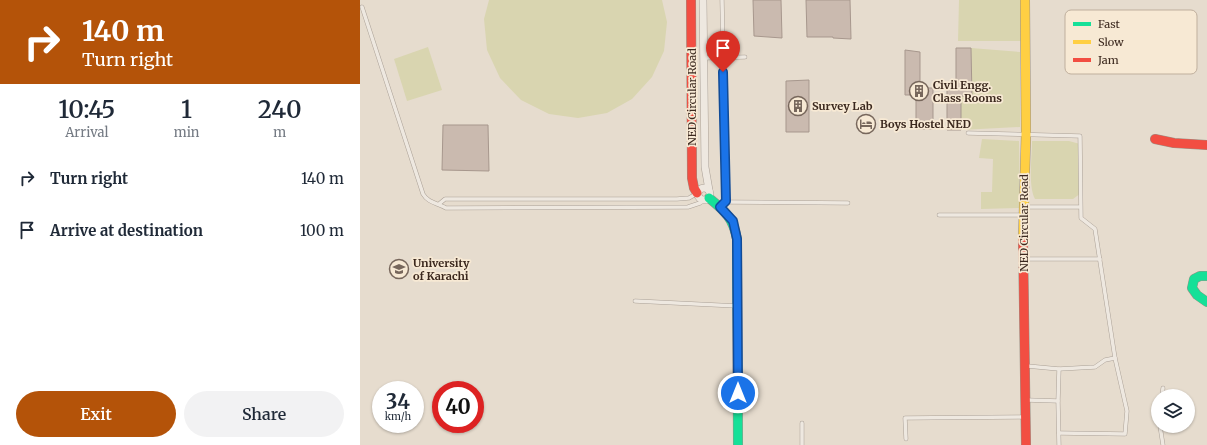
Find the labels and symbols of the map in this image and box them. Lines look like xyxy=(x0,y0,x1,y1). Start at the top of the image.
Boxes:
legend xyxy=(1065,10,1197,74)
text: Fast xyxy=(1098,17,1121,31)
pin xyxy=(706,31,740,72)
text: Slow xyxy=(1098,35,1124,49)
street label: NED Circular Road xyxy=(685,48,699,146)
text: Jam xyxy=(1097,53,1119,67)
place label: Civil Engg. Class Rooms xyxy=(933,78,1002,105)
building icon: Civil Engg. Class Rooms xyxy=(908,80,930,102)
building icon: Survey Lab xyxy=(787,95,809,117)
place label: Survey Lab xyxy=(812,99,873,113)
hotel icon: Boys Hostel NED xyxy=(855,113,877,135)
place label: Boys Hostel NED xyxy=(880,117,971,131)
street label: NED Circular Road xyxy=(1017,174,1031,272)
place label: University of Karachi xyxy=(413,256,470,283)
school or university icon: University of Karachi xyxy=(388,258,410,280)
position arrow xyxy=(717,372,759,414)
speed limit sign: 40 xyxy=(432,381,484,433)

